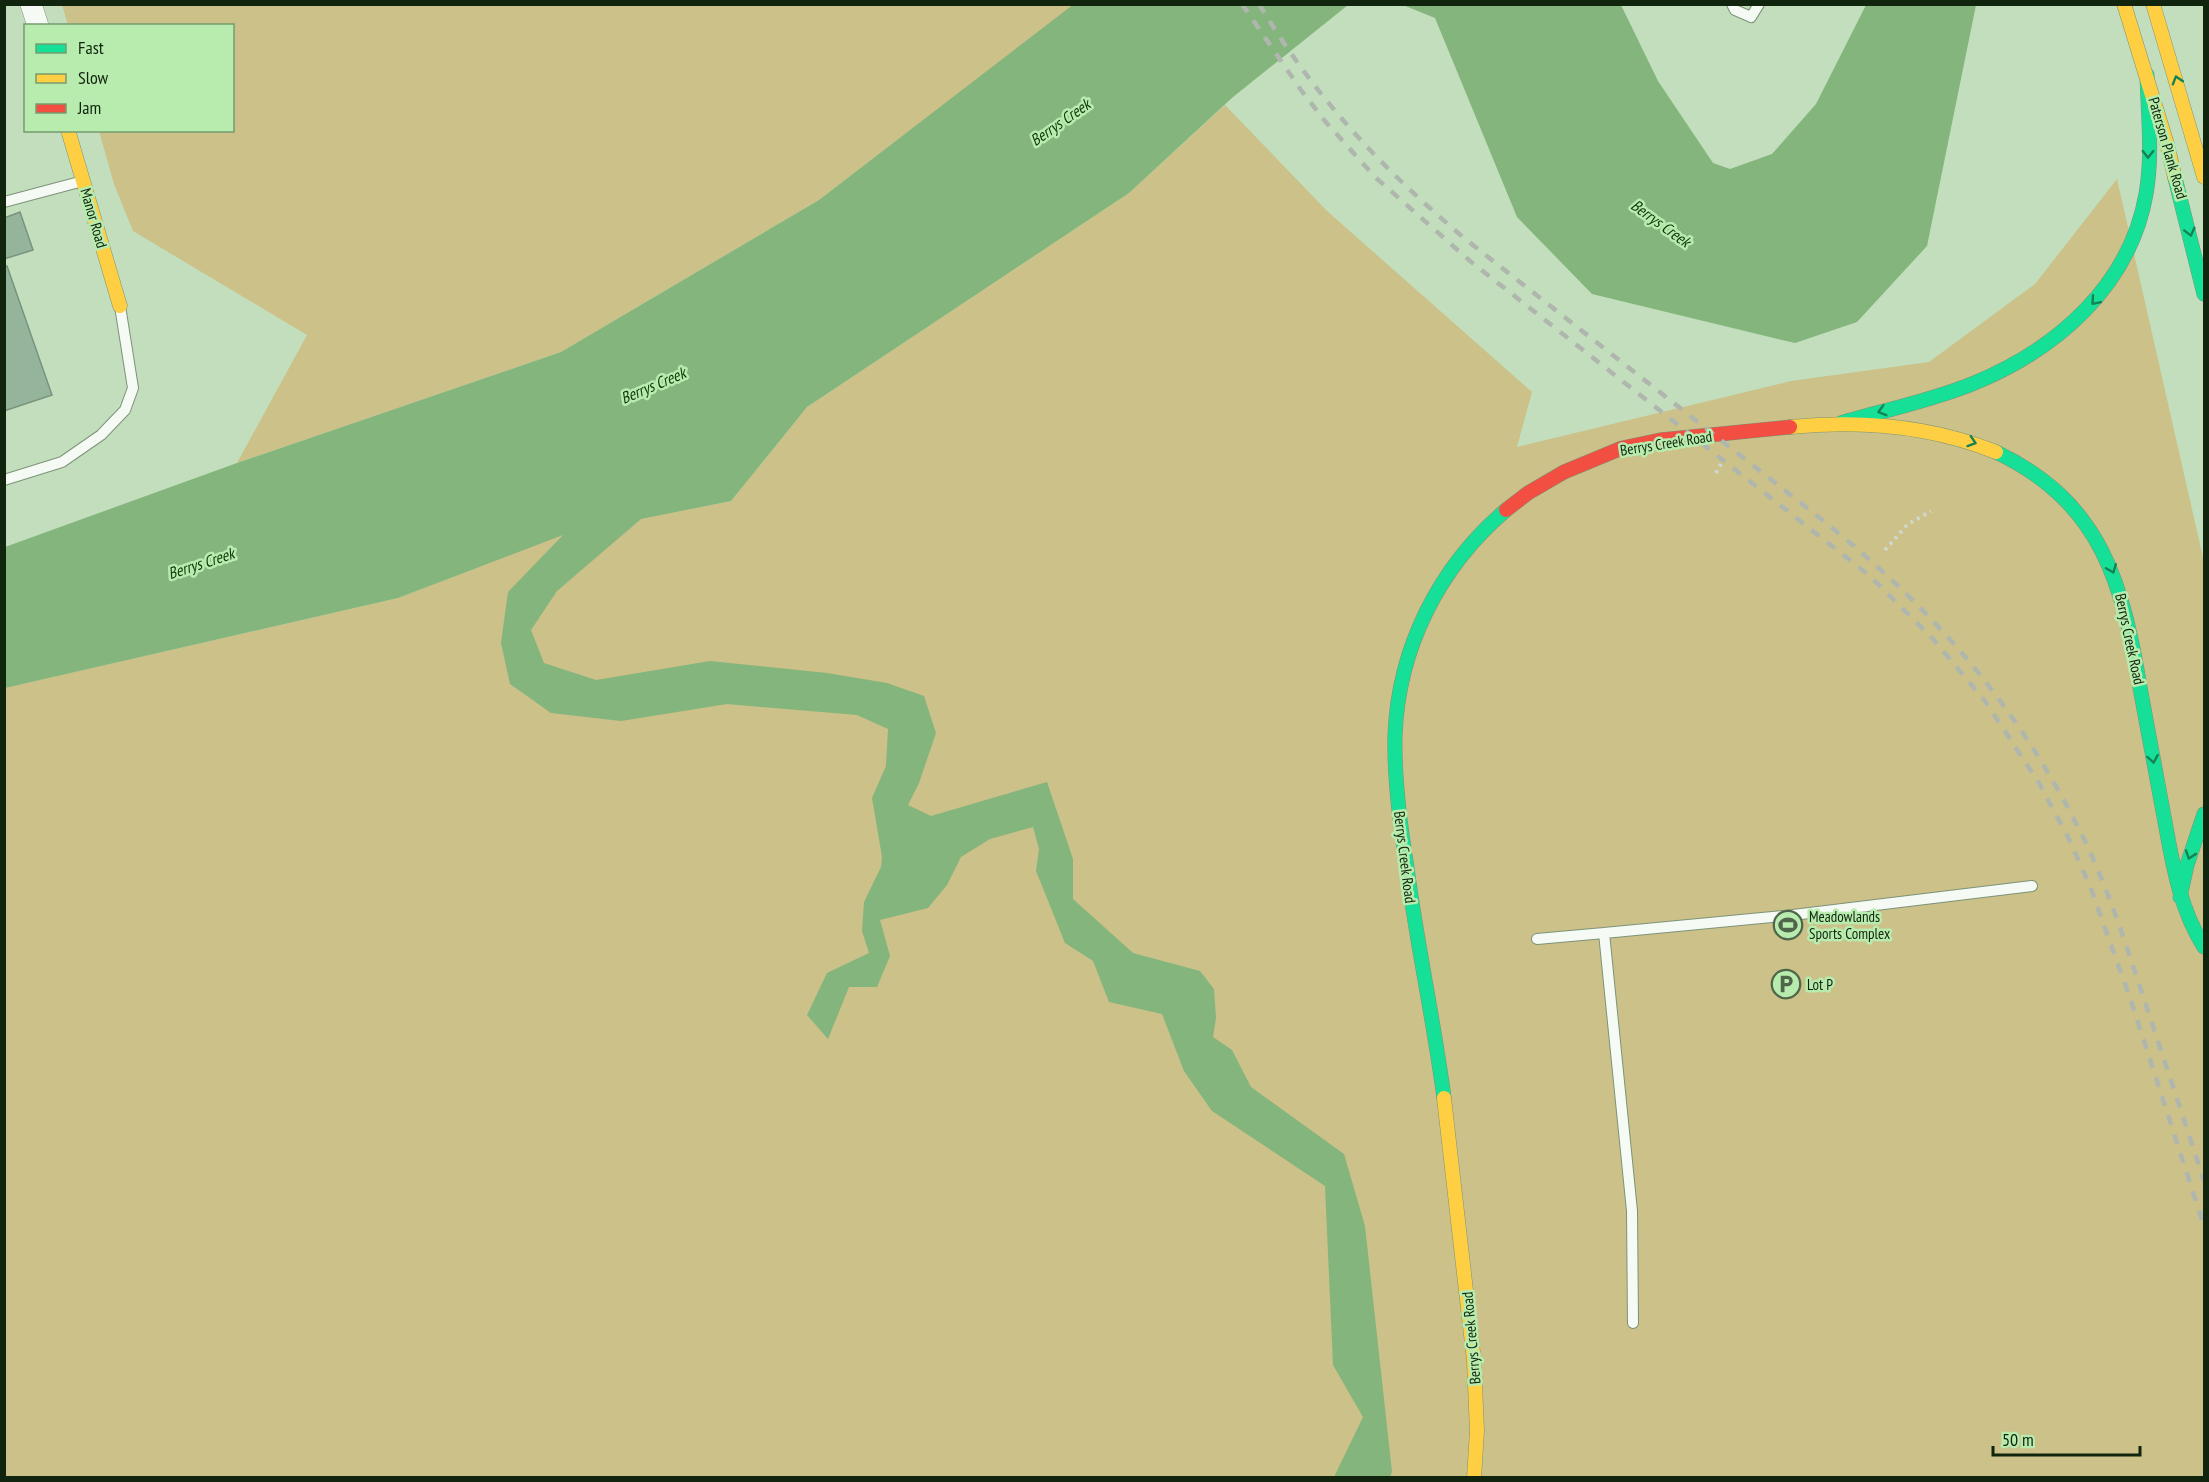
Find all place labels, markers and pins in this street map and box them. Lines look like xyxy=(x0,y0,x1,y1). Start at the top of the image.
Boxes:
place label: Meadowlands Sports Complex xyxy=(1809,907,1890,943)
sports icon: Meadowlands Sports Complex xyxy=(1772,909,1804,941)
parking icon: Lot P xyxy=(1770,968,1802,1000)
place label: Lot P xyxy=(1807,975,1833,994)

